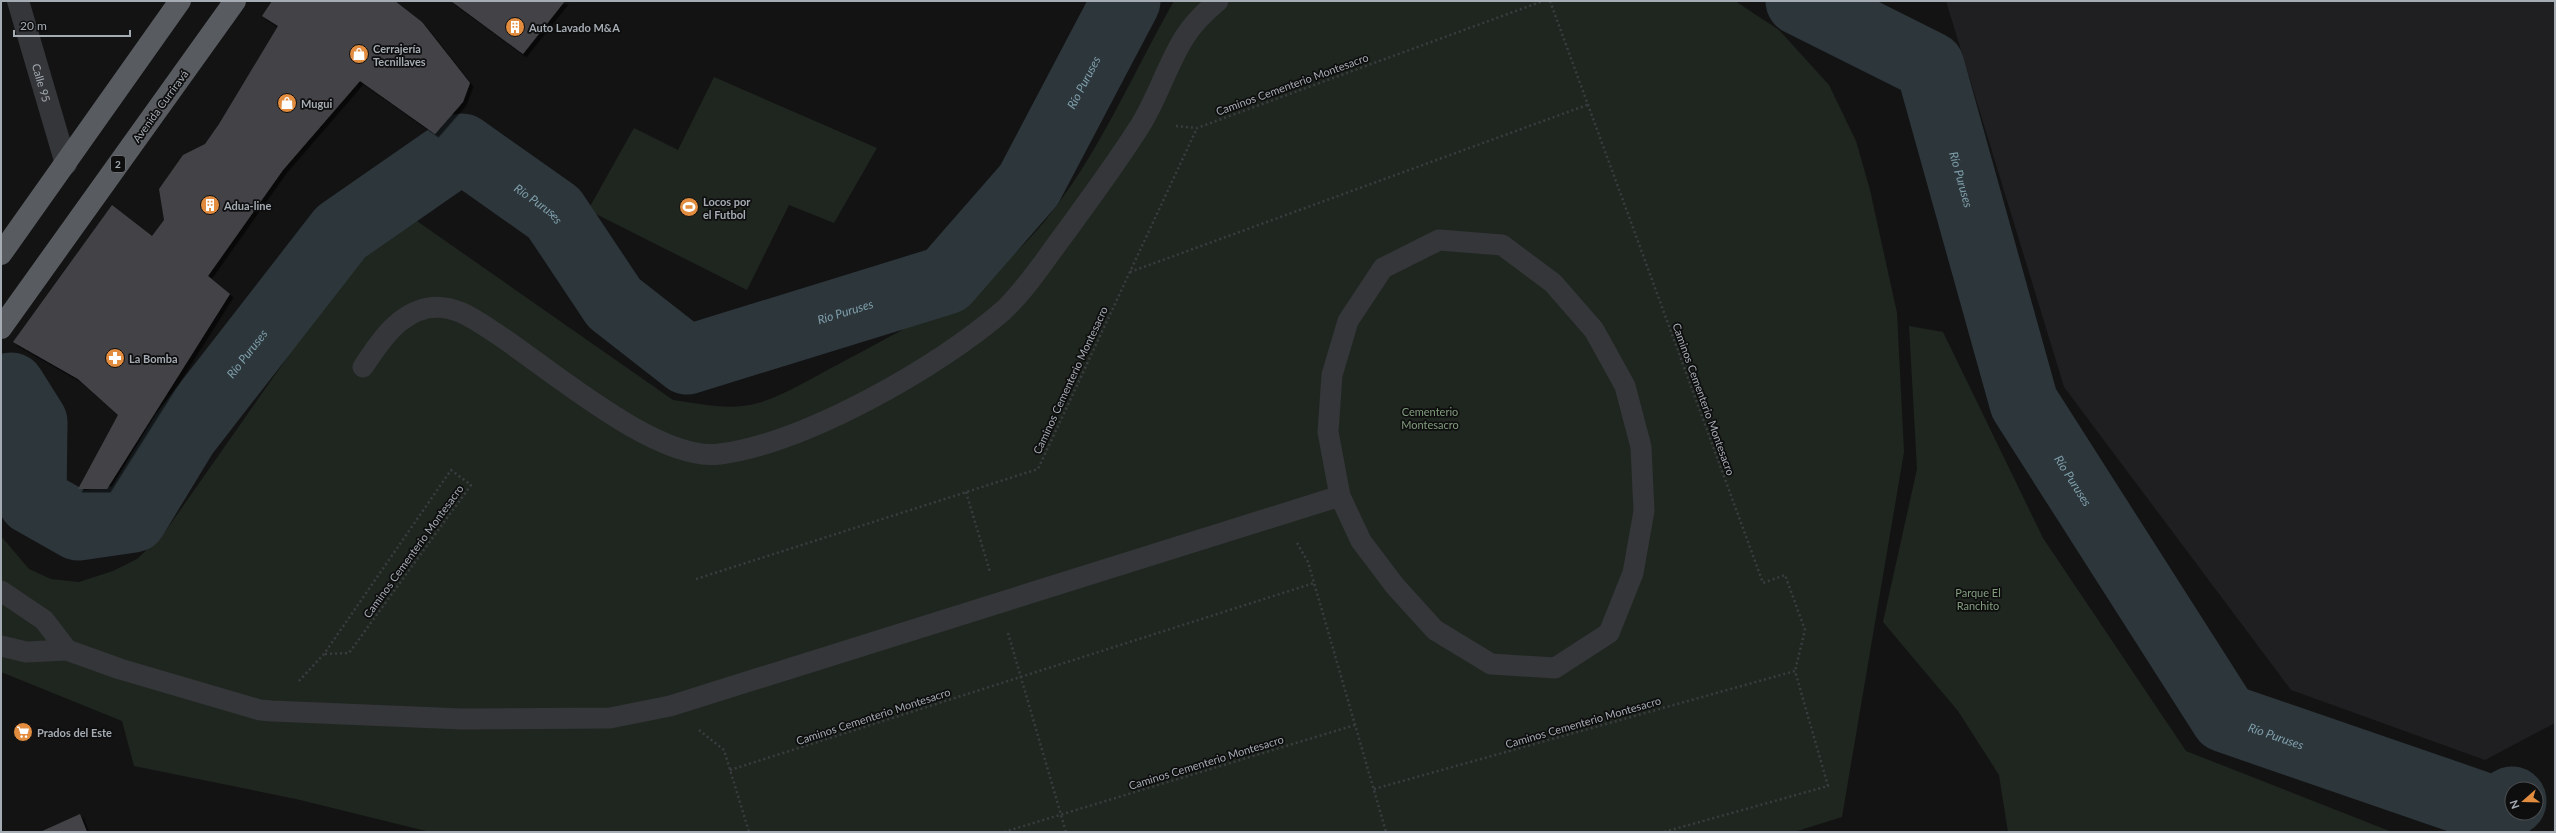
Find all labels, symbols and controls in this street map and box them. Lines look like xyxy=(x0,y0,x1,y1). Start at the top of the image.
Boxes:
scale bar xyxy=(14,12,130,38)
building icon: Auto Lavado M&A xyxy=(504,16,526,38)
text: 20 m xyxy=(20,18,47,33)
place label: Auto Lavado M&A xyxy=(528,21,620,34)
place label: Cerrajería Tecnillaves xyxy=(373,42,426,68)
shop icon: Cerrajería Tecnillaves xyxy=(348,43,370,65)
street label: Caminos Cementerio Montesacro xyxy=(1214,50,1370,118)
water label: Río Puruses xyxy=(1063,53,1103,111)
street label: Calle 95 xyxy=(30,62,54,103)
street label: Avenida Curriravá xyxy=(129,67,191,145)
shop icon: Mugui xyxy=(276,92,298,114)
place label: Mugui xyxy=(301,97,333,110)
water label: Río Puruses xyxy=(1947,150,1977,209)
road number: 2 xyxy=(111,156,125,172)
water label: Río Puruses xyxy=(512,180,566,226)
building icon: Adua-line xyxy=(199,194,221,216)
place label: Locos por el Futbol xyxy=(703,195,751,221)
sports icon: Locos por el Futbol xyxy=(678,196,700,218)
place label: Adua-line xyxy=(223,199,271,212)
water label: Río Puruses xyxy=(815,295,875,327)
street label: Caminos Cementerio Montesacro xyxy=(1030,304,1110,456)
street label: Caminos Cementerio Montesacro xyxy=(1670,321,1738,477)
water label: Río Puruses xyxy=(223,326,270,381)
pharmacy icon: La Bomba xyxy=(104,347,126,369)
place label: La Bomba xyxy=(129,352,178,365)
park label: Cementerio Montesacro xyxy=(1401,405,1459,431)
water label: Río Puruses xyxy=(2052,452,2095,509)
street label: Caminos Cementerio Montesacro xyxy=(360,482,466,620)
park label: Parque El Ranchito xyxy=(1955,586,2001,612)
street label: Caminos Cementerio Montesacro xyxy=(794,685,952,747)
street label: Caminos Cementerio Montesacro xyxy=(1504,694,1662,750)
water label: Río Puruses xyxy=(2246,719,2306,752)
supermarket icon: Prados del Este xyxy=(12,721,34,743)
place label: Prados del Este xyxy=(37,726,112,739)
street label: Caminos Cementerio Montesacro xyxy=(1127,732,1285,792)
north arrow xyxy=(2504,781,2544,821)
text: N xyxy=(2507,798,2522,811)

